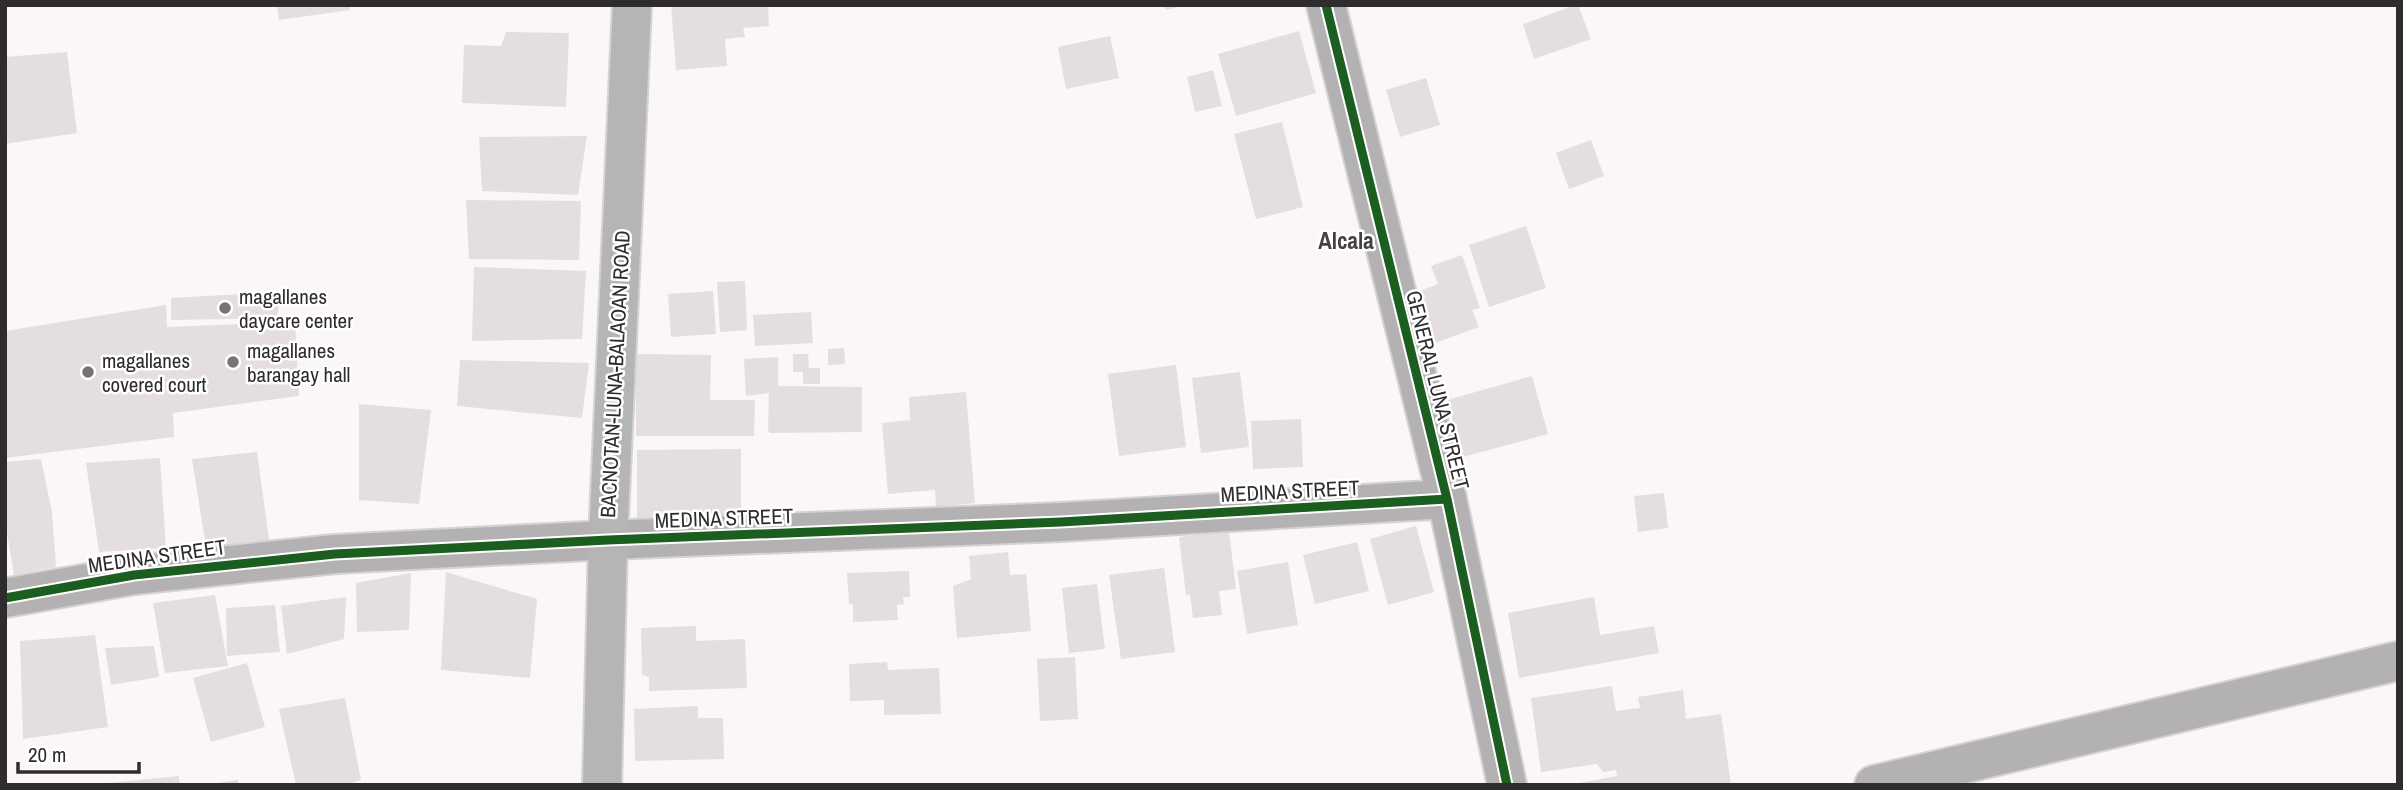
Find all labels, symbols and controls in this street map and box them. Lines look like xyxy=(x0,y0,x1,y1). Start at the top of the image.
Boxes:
district label: Alcala xyxy=(1318,225,1374,256)
street label: BACNOTAN-LUNA-BALAOAN ROAD xyxy=(593,230,637,518)
place label: magallanes daycare center xyxy=(239,282,353,335)
street label: GENERAL LUNA STREET xyxy=(1399,287,1477,493)
marker: magallanes daycare center xyxy=(217,300,233,316)
place label: magallanes barangay hall xyxy=(247,336,350,389)
place label: magallanes covered court xyxy=(102,346,207,399)
marker: magallanes barangay hall xyxy=(225,354,241,370)
marker: magallanes covered court xyxy=(80,364,96,380)
street label: MEDINA STREET xyxy=(1220,473,1361,509)
street label: MEDINA STREET xyxy=(654,501,794,535)
street label: MEDINA STREET xyxy=(86,532,228,580)
scale bar xyxy=(18,730,138,774)
text: 20 m xyxy=(28,740,66,769)

